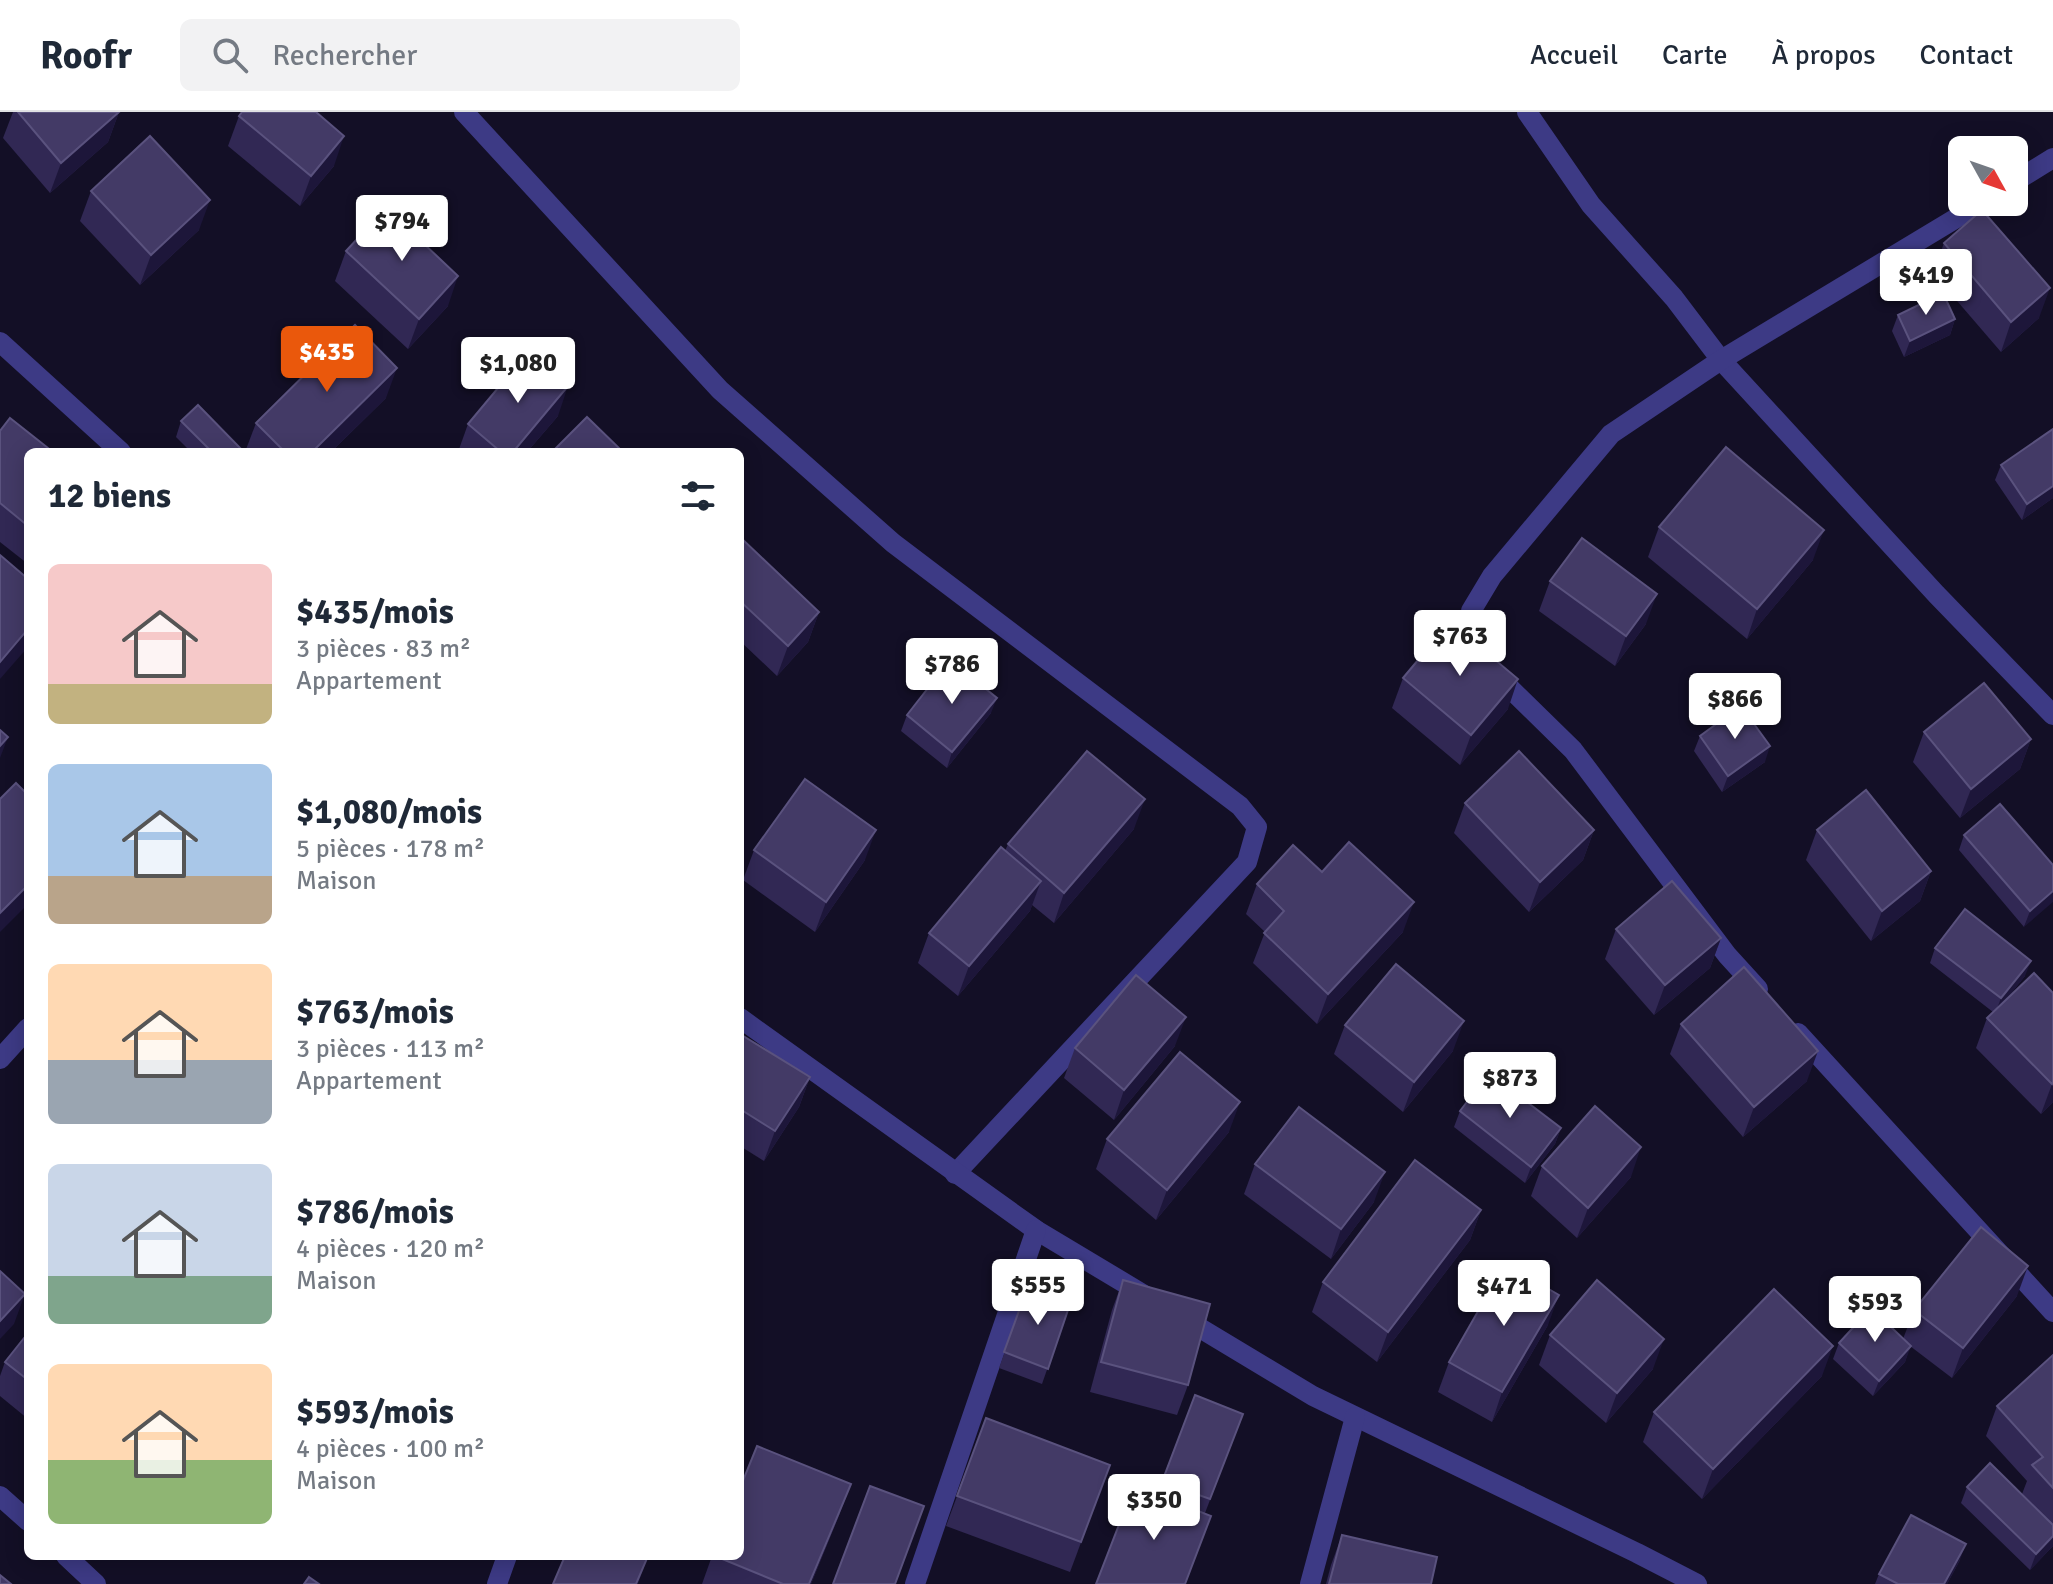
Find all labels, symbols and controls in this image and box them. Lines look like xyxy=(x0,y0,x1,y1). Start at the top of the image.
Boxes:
search box xyxy=(180,19,740,91)
text: Roofr xyxy=(40,32,132,79)
icon: search xyxy=(208,33,252,77)
text: Rechercher xyxy=(272,37,417,74)
text: Accueil xyxy=(1530,38,1618,72)
text: Carte xyxy=(1662,38,1727,72)
text: À propos xyxy=(1771,38,1876,72)
text: Contact xyxy=(1920,38,2013,72)
north arrow xyxy=(1948,136,2028,216)
map controls xyxy=(1948,136,2028,216)
pin: $794 xyxy=(355,195,449,263)
text: $794 xyxy=(374,205,430,237)
pin: $419 xyxy=(1879,249,1973,317)
text: $419 xyxy=(1898,259,1954,291)
pin: $435 xyxy=(280,326,374,394)
text: $435 xyxy=(299,336,355,368)
pin: $1,080 xyxy=(453,337,583,405)
text: $1,080 xyxy=(479,347,557,379)
icon: filters xyxy=(676,474,720,518)
text: 12 biens xyxy=(48,475,171,517)
text: $435/mois xyxy=(296,591,454,633)
icon: home xyxy=(112,596,208,692)
pin: $763 xyxy=(1413,610,1507,678)
text: $763 xyxy=(1432,620,1488,652)
text: 3 pièces · 83 m² xyxy=(296,633,471,665)
pin: $786 xyxy=(905,638,999,706)
text: $786 xyxy=(924,648,980,680)
text: Appartement xyxy=(296,665,442,697)
pin: $866 xyxy=(1688,673,1782,741)
text: $866 xyxy=(1707,683,1763,715)
text: $1,080/mois xyxy=(296,791,482,833)
icon: home xyxy=(112,796,208,892)
text: 5 pièces · 178 m² xyxy=(296,833,485,865)
text: Maison xyxy=(296,865,376,897)
text: $763/mois xyxy=(296,991,454,1033)
icon: home xyxy=(112,996,208,1092)
text: 3 pièces · 113 m² xyxy=(296,1033,485,1065)
pin: $873 xyxy=(1463,1052,1557,1120)
text: $873 xyxy=(1482,1062,1538,1094)
text: Appartement xyxy=(296,1065,442,1097)
text: $786/mois xyxy=(296,1191,454,1233)
icon: home xyxy=(112,1196,208,1292)
text: 4 pièces · 120 m² xyxy=(296,1233,485,1265)
pin: $555 xyxy=(991,1259,1085,1327)
pin: $471 xyxy=(1457,1260,1551,1328)
text: Maison xyxy=(296,1265,376,1297)
text: $555 xyxy=(1010,1269,1066,1301)
text: $471 xyxy=(1476,1270,1532,1302)
pin: $593 xyxy=(1828,1276,1922,1344)
text: $593 xyxy=(1847,1286,1903,1318)
text: $593/mois xyxy=(296,1391,454,1433)
icon: home xyxy=(112,1396,208,1492)
text: 4 pièces · 100 m² xyxy=(296,1433,485,1465)
text: Maison xyxy=(296,1465,376,1497)
pin: $350 xyxy=(1107,1474,1201,1542)
text: $350 xyxy=(1126,1484,1182,1516)

